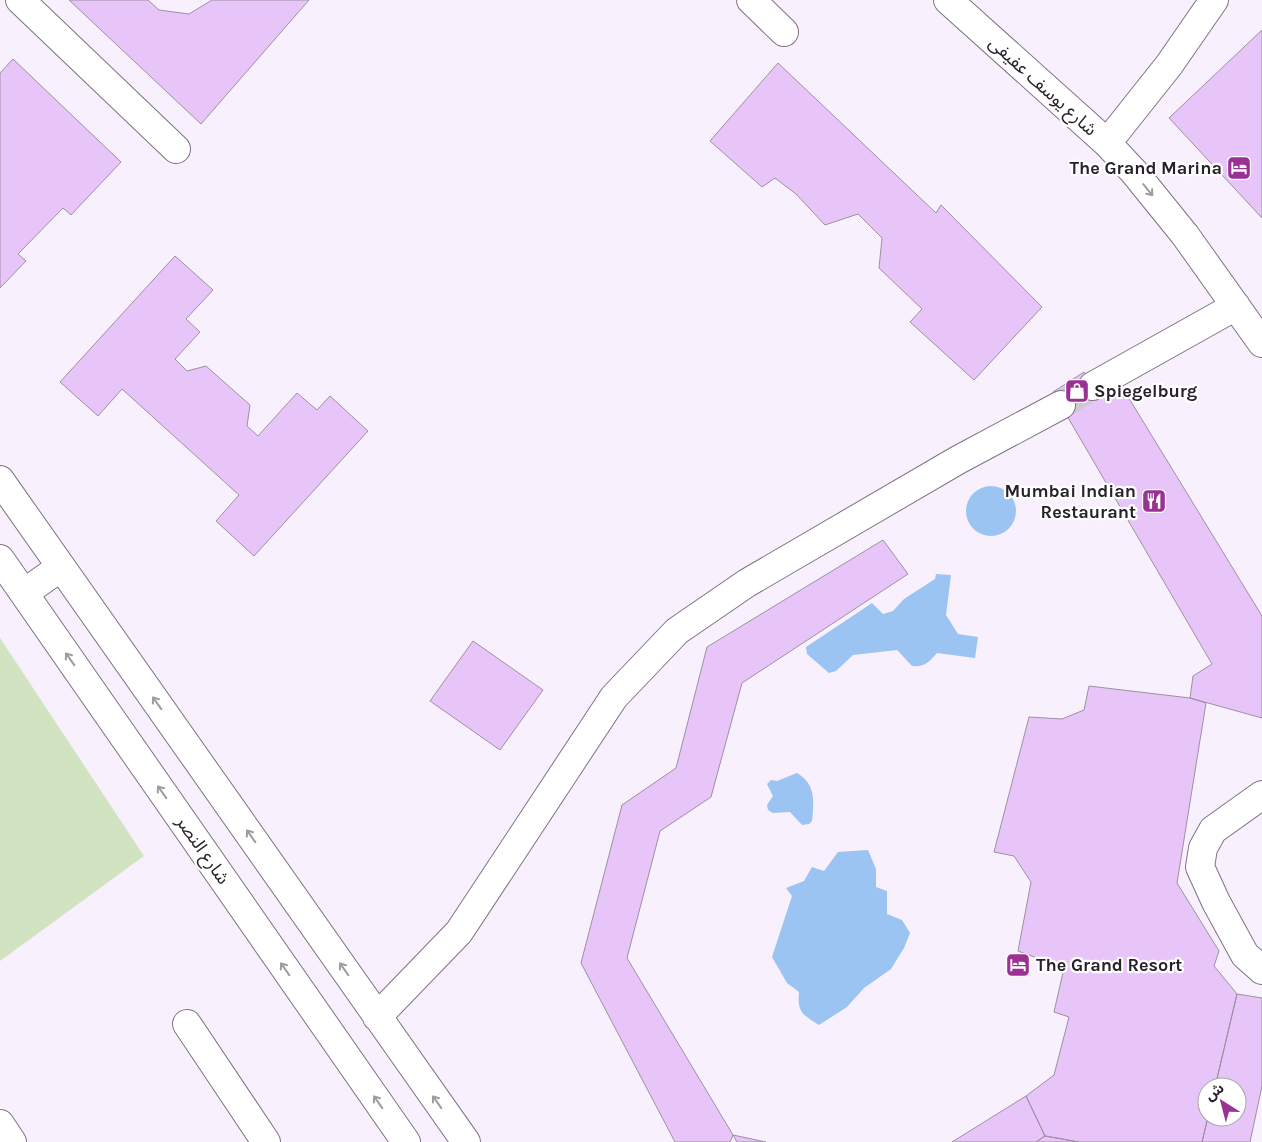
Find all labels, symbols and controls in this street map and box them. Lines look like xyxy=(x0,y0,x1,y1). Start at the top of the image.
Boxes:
street label: شارع يوسف عفيفى xyxy=(982,32,1102,143)
hotel icon: The Grand Marina xyxy=(1226,155,1252,181)
place label: The Grand Marina xyxy=(1070,157,1222,179)
one-way arrow xyxy=(1143,183,1154,196)
shop icon: Spiegelburg xyxy=(1064,378,1090,404)
place label: Spiegelburg xyxy=(1094,380,1198,402)
place label: Mumbai Indian Restaurant xyxy=(1004,480,1136,523)
restaurant icon: Mumbai Indian Restaurant xyxy=(1141,488,1167,514)
one-way arrow xyxy=(65,652,75,666)
one-way arrow xyxy=(152,697,162,711)
one-way arrow xyxy=(157,785,167,799)
street label: شارع النصر xyxy=(168,811,235,890)
one-way arrow xyxy=(245,830,256,843)
hotel icon: The Grand Resort xyxy=(1005,952,1031,978)
place label: The Grand Resort xyxy=(1036,954,1182,976)
one-way arrow xyxy=(280,962,290,976)
one-way arrow xyxy=(339,962,349,976)
north arrow xyxy=(1197,1077,1247,1127)
text: ش xyxy=(1202,1079,1227,1104)
one-way arrow xyxy=(373,1095,383,1109)
one-way arrow xyxy=(432,1096,443,1109)

